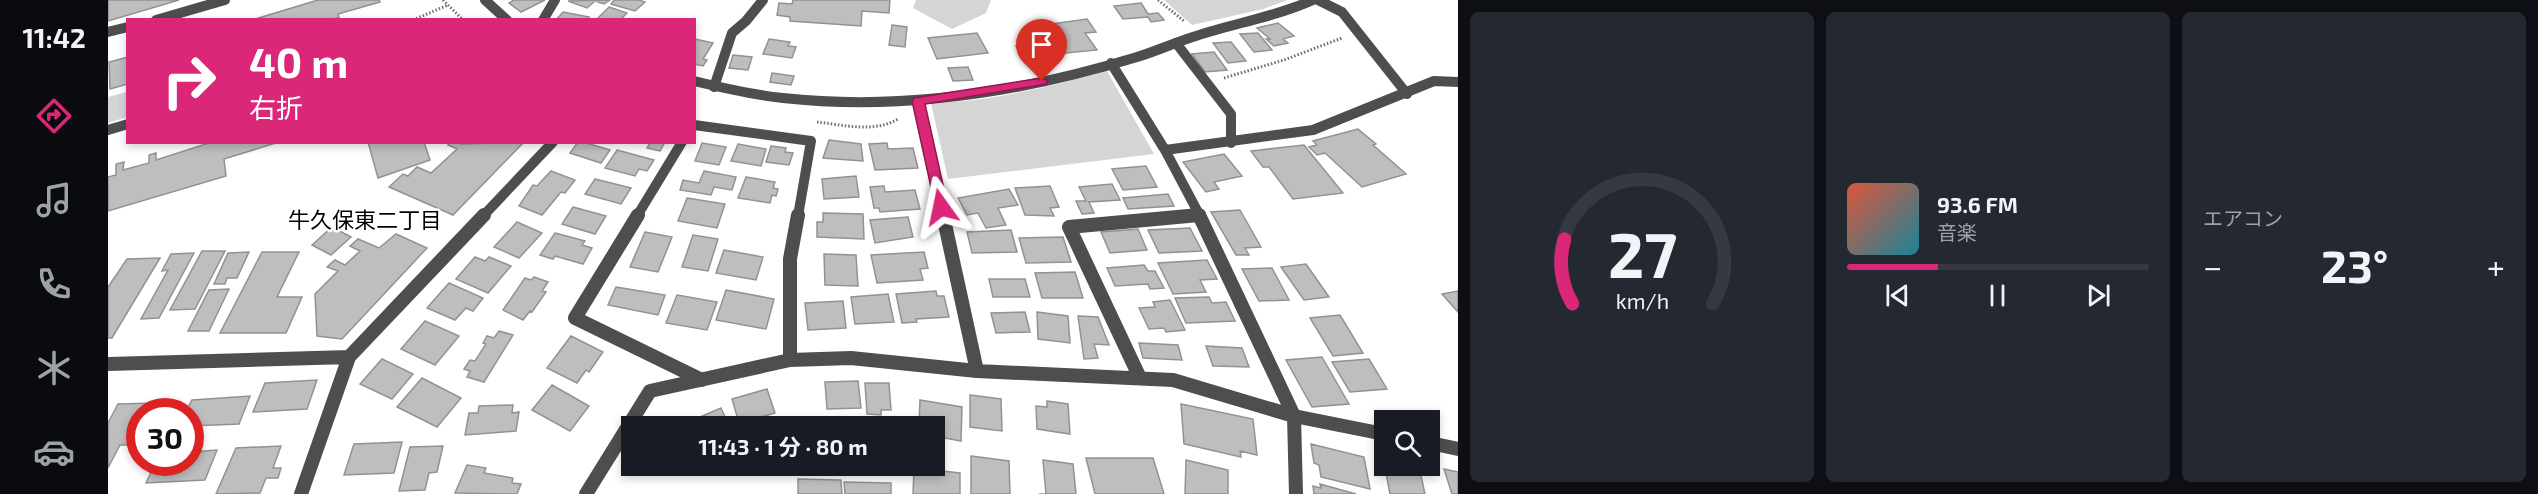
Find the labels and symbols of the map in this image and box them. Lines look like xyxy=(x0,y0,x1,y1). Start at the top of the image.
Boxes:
pin xyxy=(1016,19,1067,81)
position arrow xyxy=(909,175,973,239)
district label: 牛久保東二丁目 xyxy=(288,206,442,232)
speed limit sign: 30 xyxy=(126,398,204,476)

